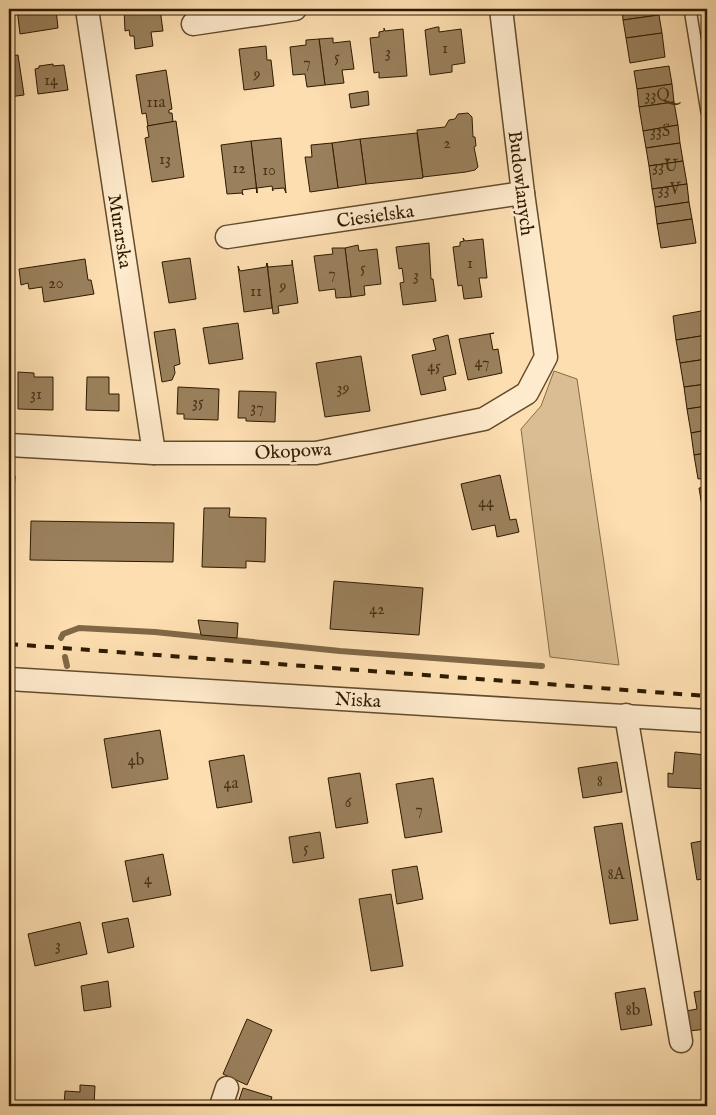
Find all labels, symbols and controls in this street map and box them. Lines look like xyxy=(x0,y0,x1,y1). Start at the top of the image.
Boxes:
house number: 1 xyxy=(442,39,448,59)
house number: 3 xyxy=(385,43,391,63)
house number: 5 xyxy=(334,48,340,68)
house number: 7 xyxy=(303,53,311,73)
house number: 9 xyxy=(253,65,261,85)
house number: 14 xyxy=(44,71,58,91)
house number: 33Q xyxy=(644,86,681,106)
house number: 11a xyxy=(147,93,166,113)
house number: 33S xyxy=(650,122,670,142)
street label: Budowlanych xyxy=(502,129,538,237)
house number: 2 xyxy=(443,134,451,154)
house number: 13 xyxy=(159,150,171,170)
house number: 33U xyxy=(652,157,678,177)
house number: 12 xyxy=(232,159,246,179)
house number: 10 xyxy=(262,161,276,181)
house number: 33V xyxy=(658,180,681,200)
street label: Murarska xyxy=(101,193,137,271)
street label: Ciesielska xyxy=(335,200,416,234)
house number: 1 xyxy=(467,254,473,274)
house number: 5 xyxy=(360,259,366,279)
house number: 7 xyxy=(328,264,336,284)
house number: 3 xyxy=(413,266,419,286)
house number: 20 xyxy=(48,274,64,294)
house number: 9 xyxy=(279,277,287,297)
house number: 11 xyxy=(250,282,262,302)
house number: 47 xyxy=(475,353,489,373)
house number: 45 xyxy=(427,357,441,377)
house number: 39 xyxy=(337,379,349,399)
house number: 31 xyxy=(30,385,42,405)
house number: 35 xyxy=(192,393,204,413)
house number: 37 xyxy=(250,398,264,418)
street label: Okopowa xyxy=(254,438,333,466)
house number: 44 xyxy=(478,493,494,513)
house number: 42 xyxy=(369,600,385,620)
street label: Niska xyxy=(334,688,382,714)
house number: 4b xyxy=(128,751,145,771)
house number: 8 xyxy=(597,772,603,792)
house number: 4a xyxy=(224,774,238,794)
house number: 6 xyxy=(345,793,352,813)
house number: 7 xyxy=(415,800,423,820)
house number: 5 xyxy=(303,839,309,859)
house number: 8A xyxy=(607,865,626,885)
house number: 4 xyxy=(144,870,152,890)
house number: 3 xyxy=(55,936,61,956)
house number: 8b xyxy=(626,1001,641,1021)

